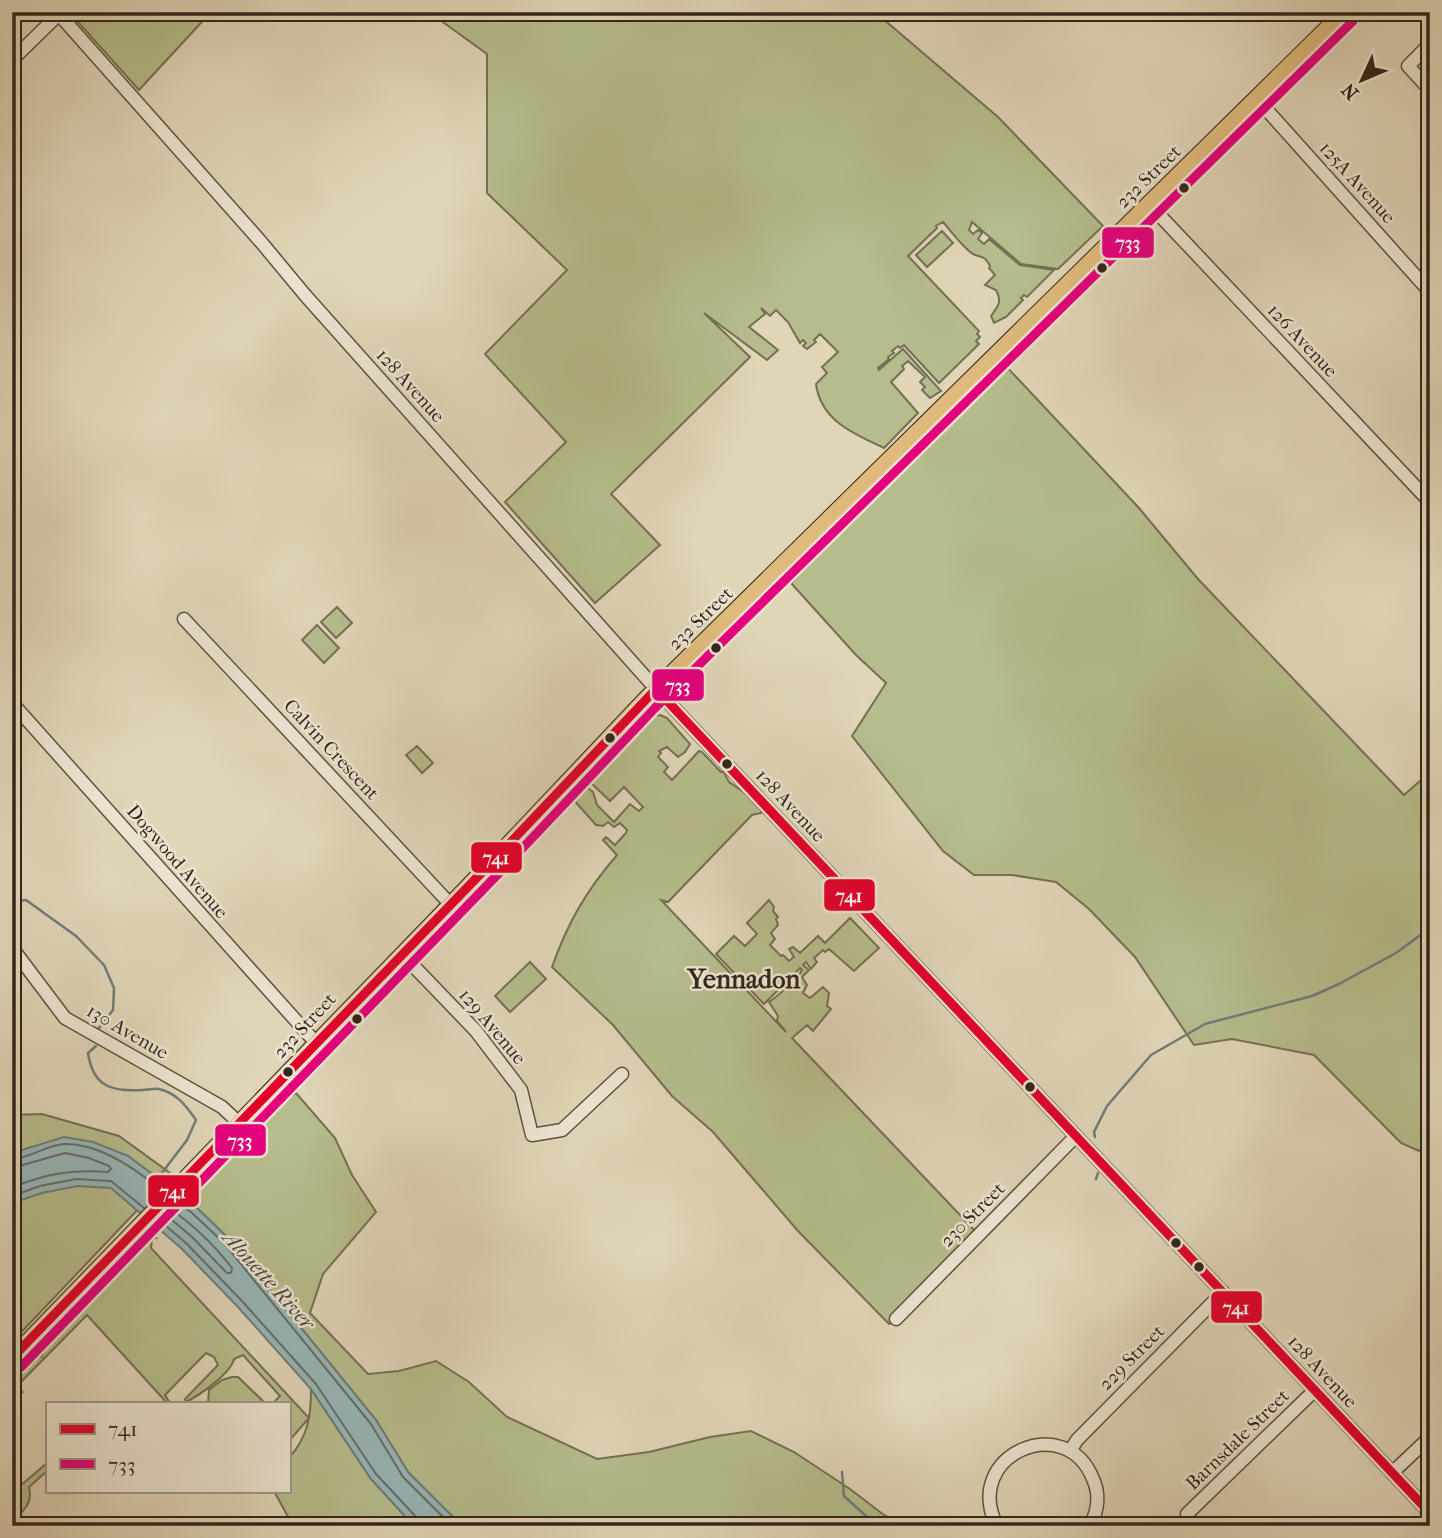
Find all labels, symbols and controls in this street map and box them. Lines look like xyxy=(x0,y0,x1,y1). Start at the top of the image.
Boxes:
north arrow xyxy=(1326,46,1396,116)
text: N xyxy=(1337,78,1363,104)
street label: 125A Avenue xyxy=(1315,137,1400,228)
street label: 232 Street xyxy=(1112,140,1186,213)
unlabelled marker xyxy=(1177,181,1191,195)
line badge: 733 xyxy=(1101,226,1155,259)
text: 733 xyxy=(1115,232,1140,254)
unlabelled marker xyxy=(1095,261,1109,275)
street label: 126 Avenue xyxy=(1263,299,1342,382)
street label: 128 Avenue xyxy=(371,344,449,427)
street label: 232 Street xyxy=(664,582,738,655)
unlabelled marker xyxy=(709,641,723,655)
line badge: 733 xyxy=(651,668,705,702)
text: 733 xyxy=(665,675,690,697)
street label: Calvin Crescent xyxy=(279,695,384,805)
unlabelled marker xyxy=(603,731,617,745)
unlabelled marker xyxy=(720,757,734,771)
street label: 128 Avenue xyxy=(751,765,830,847)
street label: Dogwood Avenue xyxy=(122,800,233,923)
line badge: 741 xyxy=(470,841,523,874)
text: 741 xyxy=(482,847,509,869)
line badge: 741 xyxy=(823,878,876,912)
text: 741 xyxy=(835,885,862,907)
district label: Yennadon xyxy=(686,964,801,995)
street label: 129 Avenue xyxy=(454,984,530,1069)
street label: 232 Street xyxy=(269,988,341,1063)
street label: 130 Avenue xyxy=(83,1000,172,1064)
unlabelled marker xyxy=(350,1012,364,1026)
unlabelled marker xyxy=(281,1065,295,1079)
unlabelled marker xyxy=(1023,1080,1037,1094)
line badge: 733 xyxy=(214,1123,267,1157)
text: 733 xyxy=(227,1130,252,1152)
line badge: 741 xyxy=(147,1174,200,1208)
street label: 230 Street xyxy=(936,1178,1010,1252)
text: 741 xyxy=(159,1181,186,1203)
water label: Alouette River xyxy=(216,1223,321,1336)
unlabelled marker xyxy=(1169,1236,1183,1250)
unlabelled marker xyxy=(1192,1260,1206,1274)
line badge: 741 xyxy=(1210,1290,1263,1324)
text: 741 xyxy=(1222,1297,1249,1319)
street label: 229 Street xyxy=(1094,1320,1169,1395)
street label: 128 Avenue xyxy=(1283,1331,1362,1413)
street label: Barnsdale Street xyxy=(1181,1385,1294,1495)
legend xyxy=(46,1402,290,1492)
text: 741 xyxy=(108,1417,137,1441)
text: 733 xyxy=(108,1453,135,1477)

